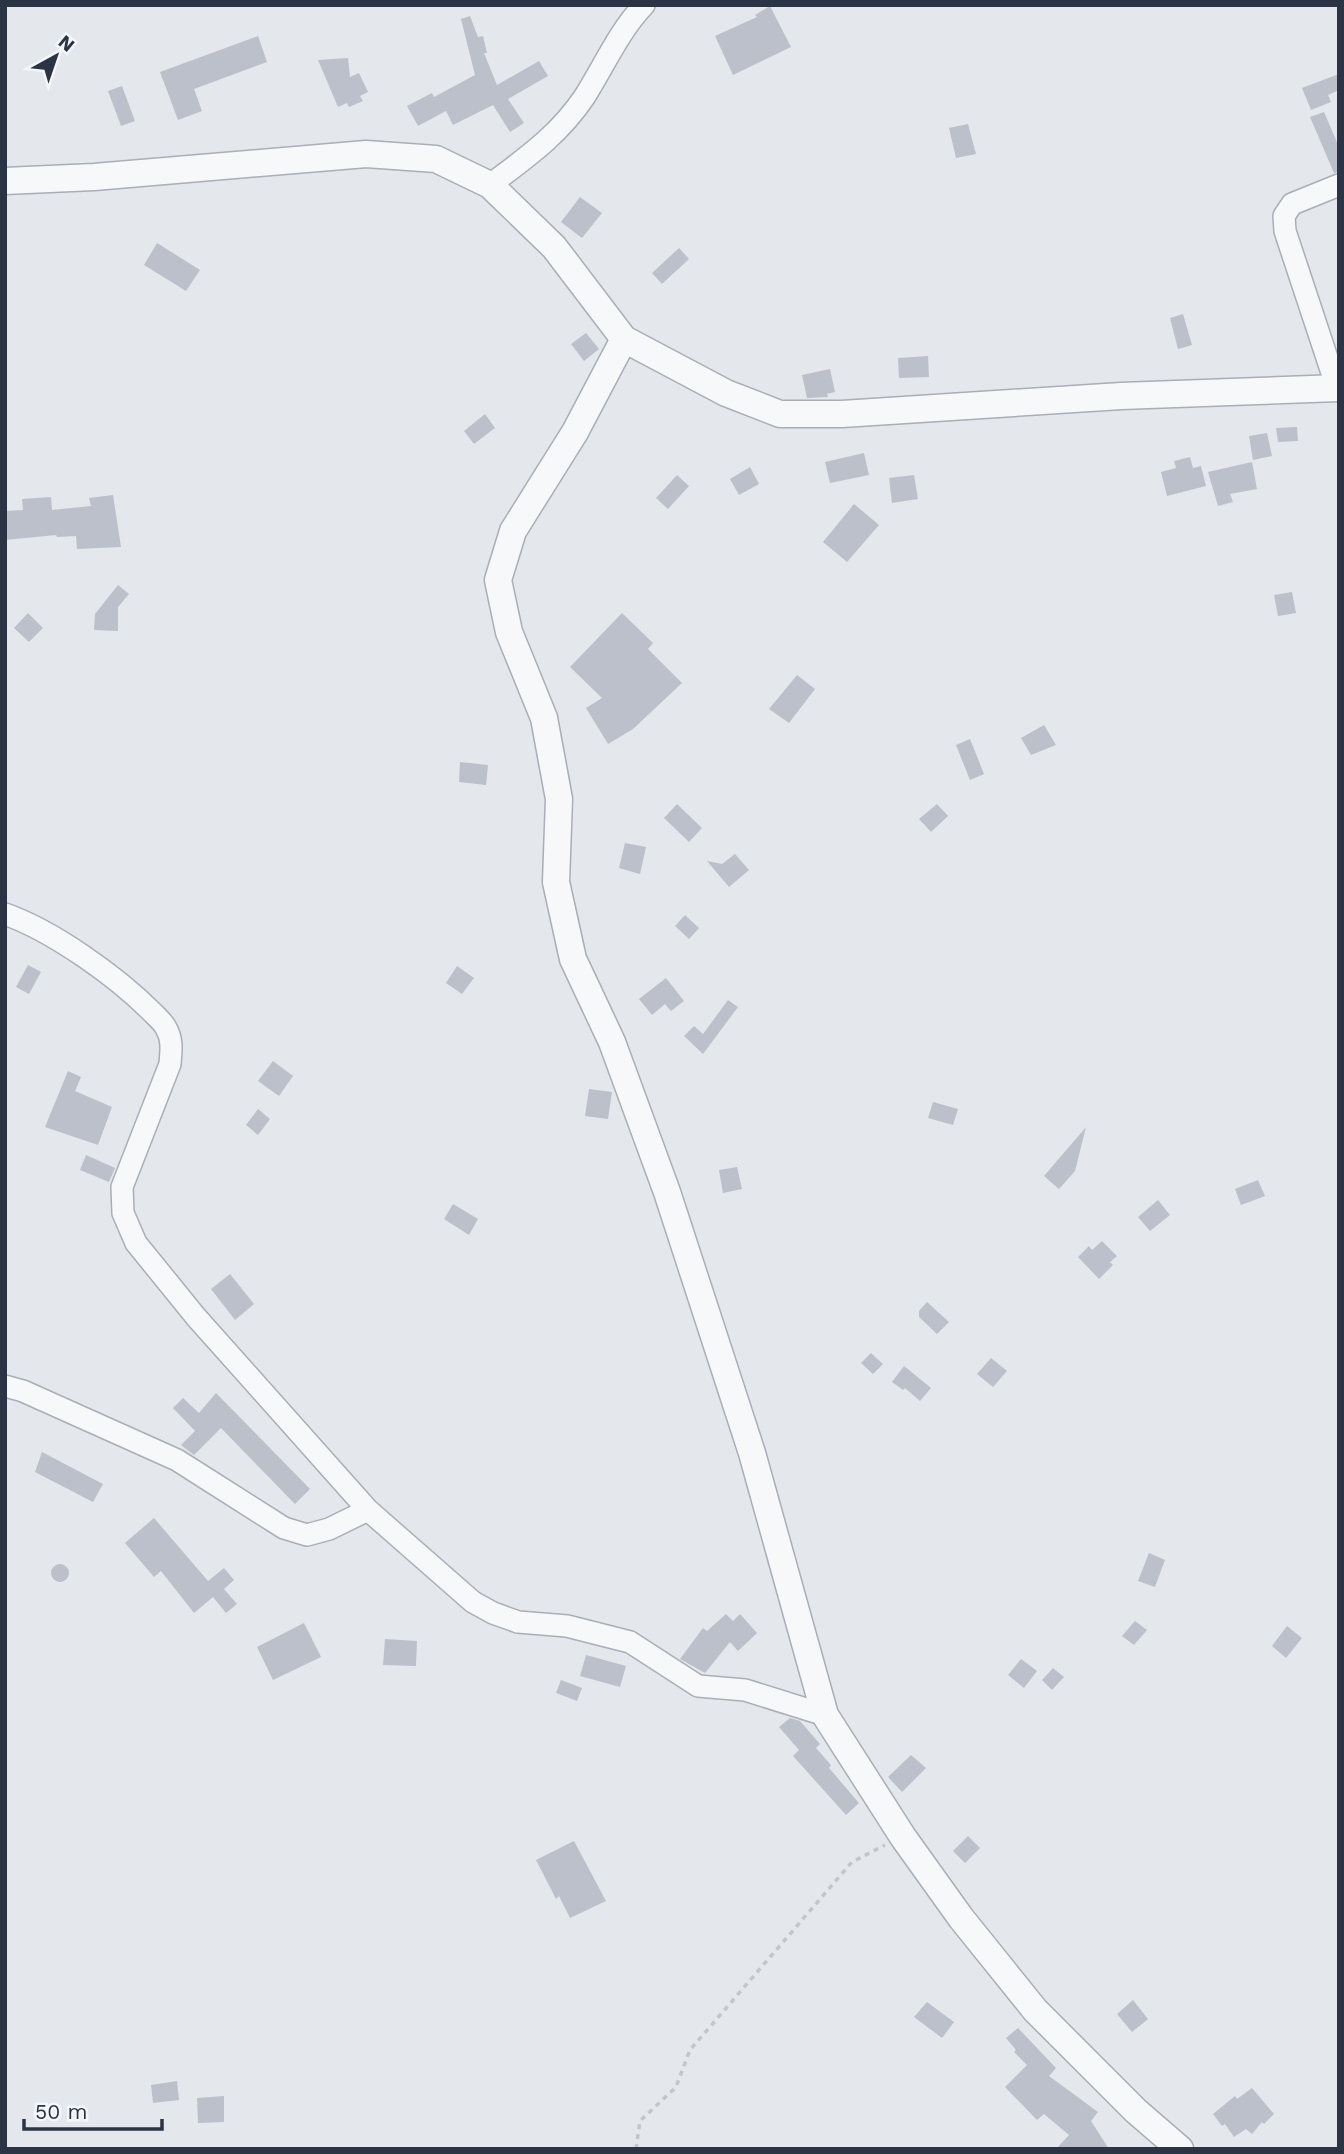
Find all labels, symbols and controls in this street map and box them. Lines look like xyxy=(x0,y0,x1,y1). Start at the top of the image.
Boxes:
north arrow xyxy=(21,21,91,91)
text: N xyxy=(54,30,79,57)
scale bar xyxy=(24,2088,163,2132)
text: 50 m xyxy=(35,2099,87,2124)

